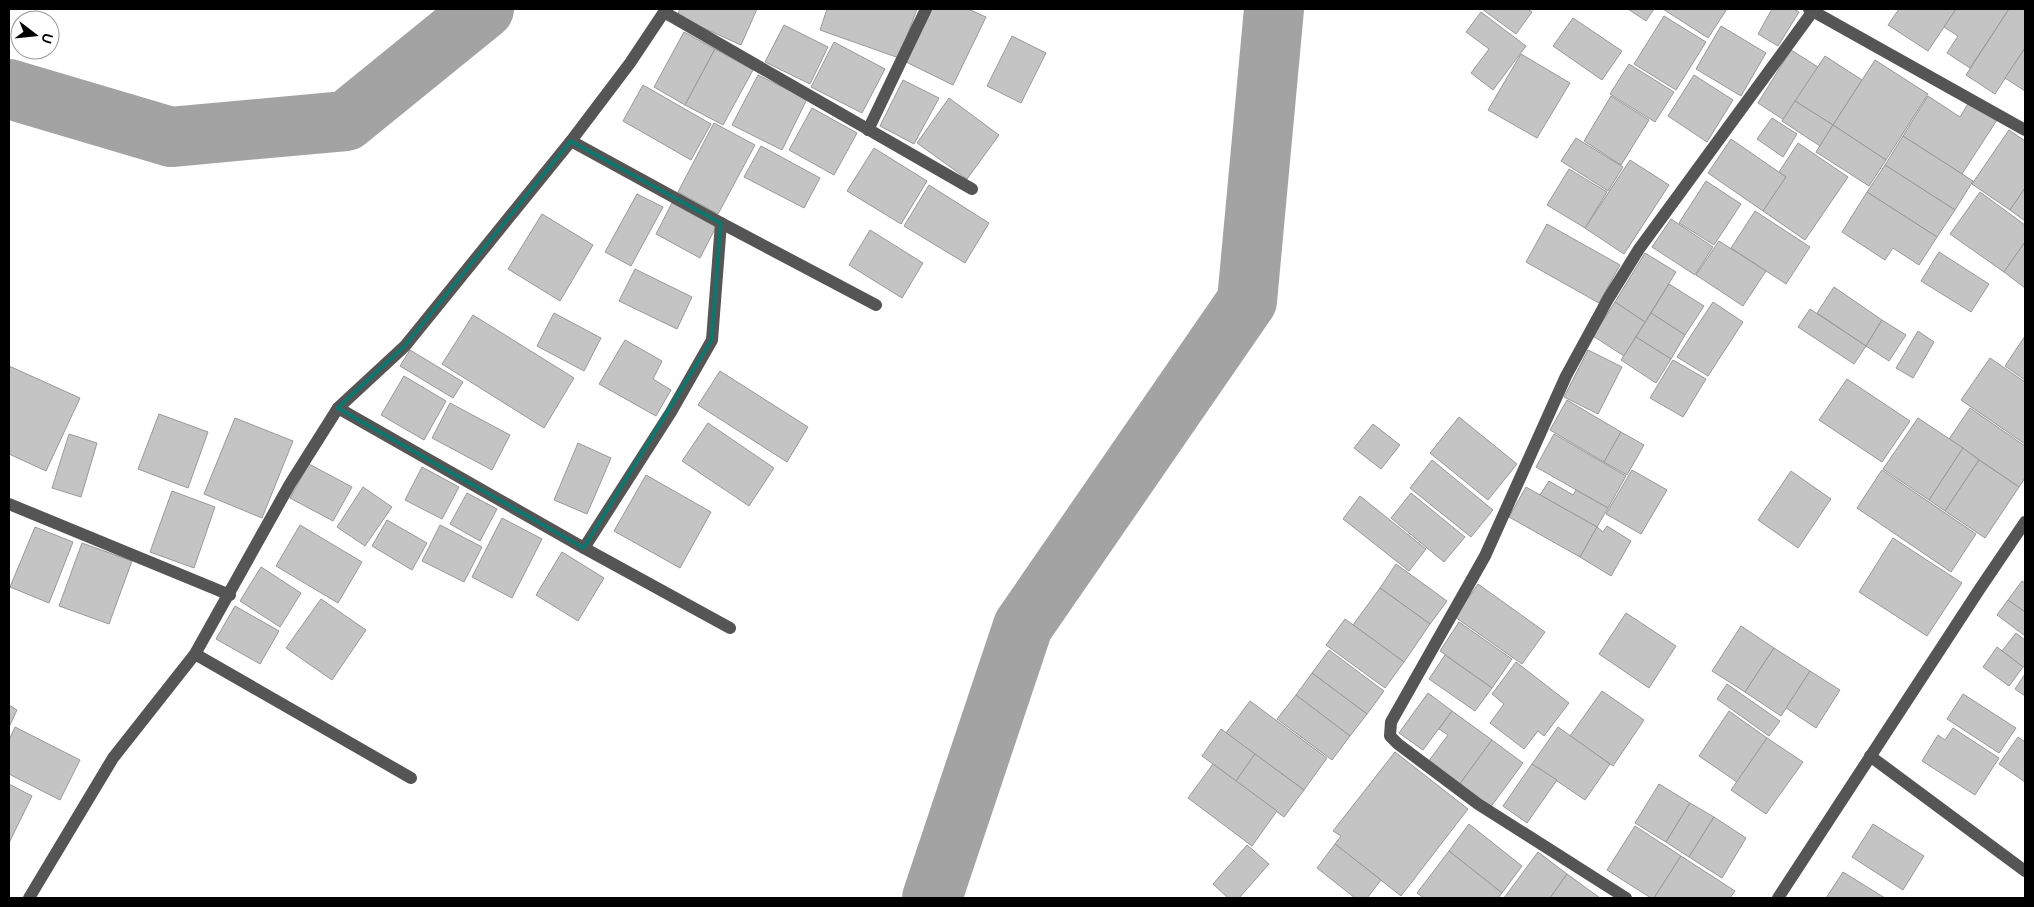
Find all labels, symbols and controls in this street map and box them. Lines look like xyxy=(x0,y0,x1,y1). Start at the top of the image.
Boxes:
north arrow xyxy=(10,10,60,60)
text: U xyxy=(37,31,58,46)

